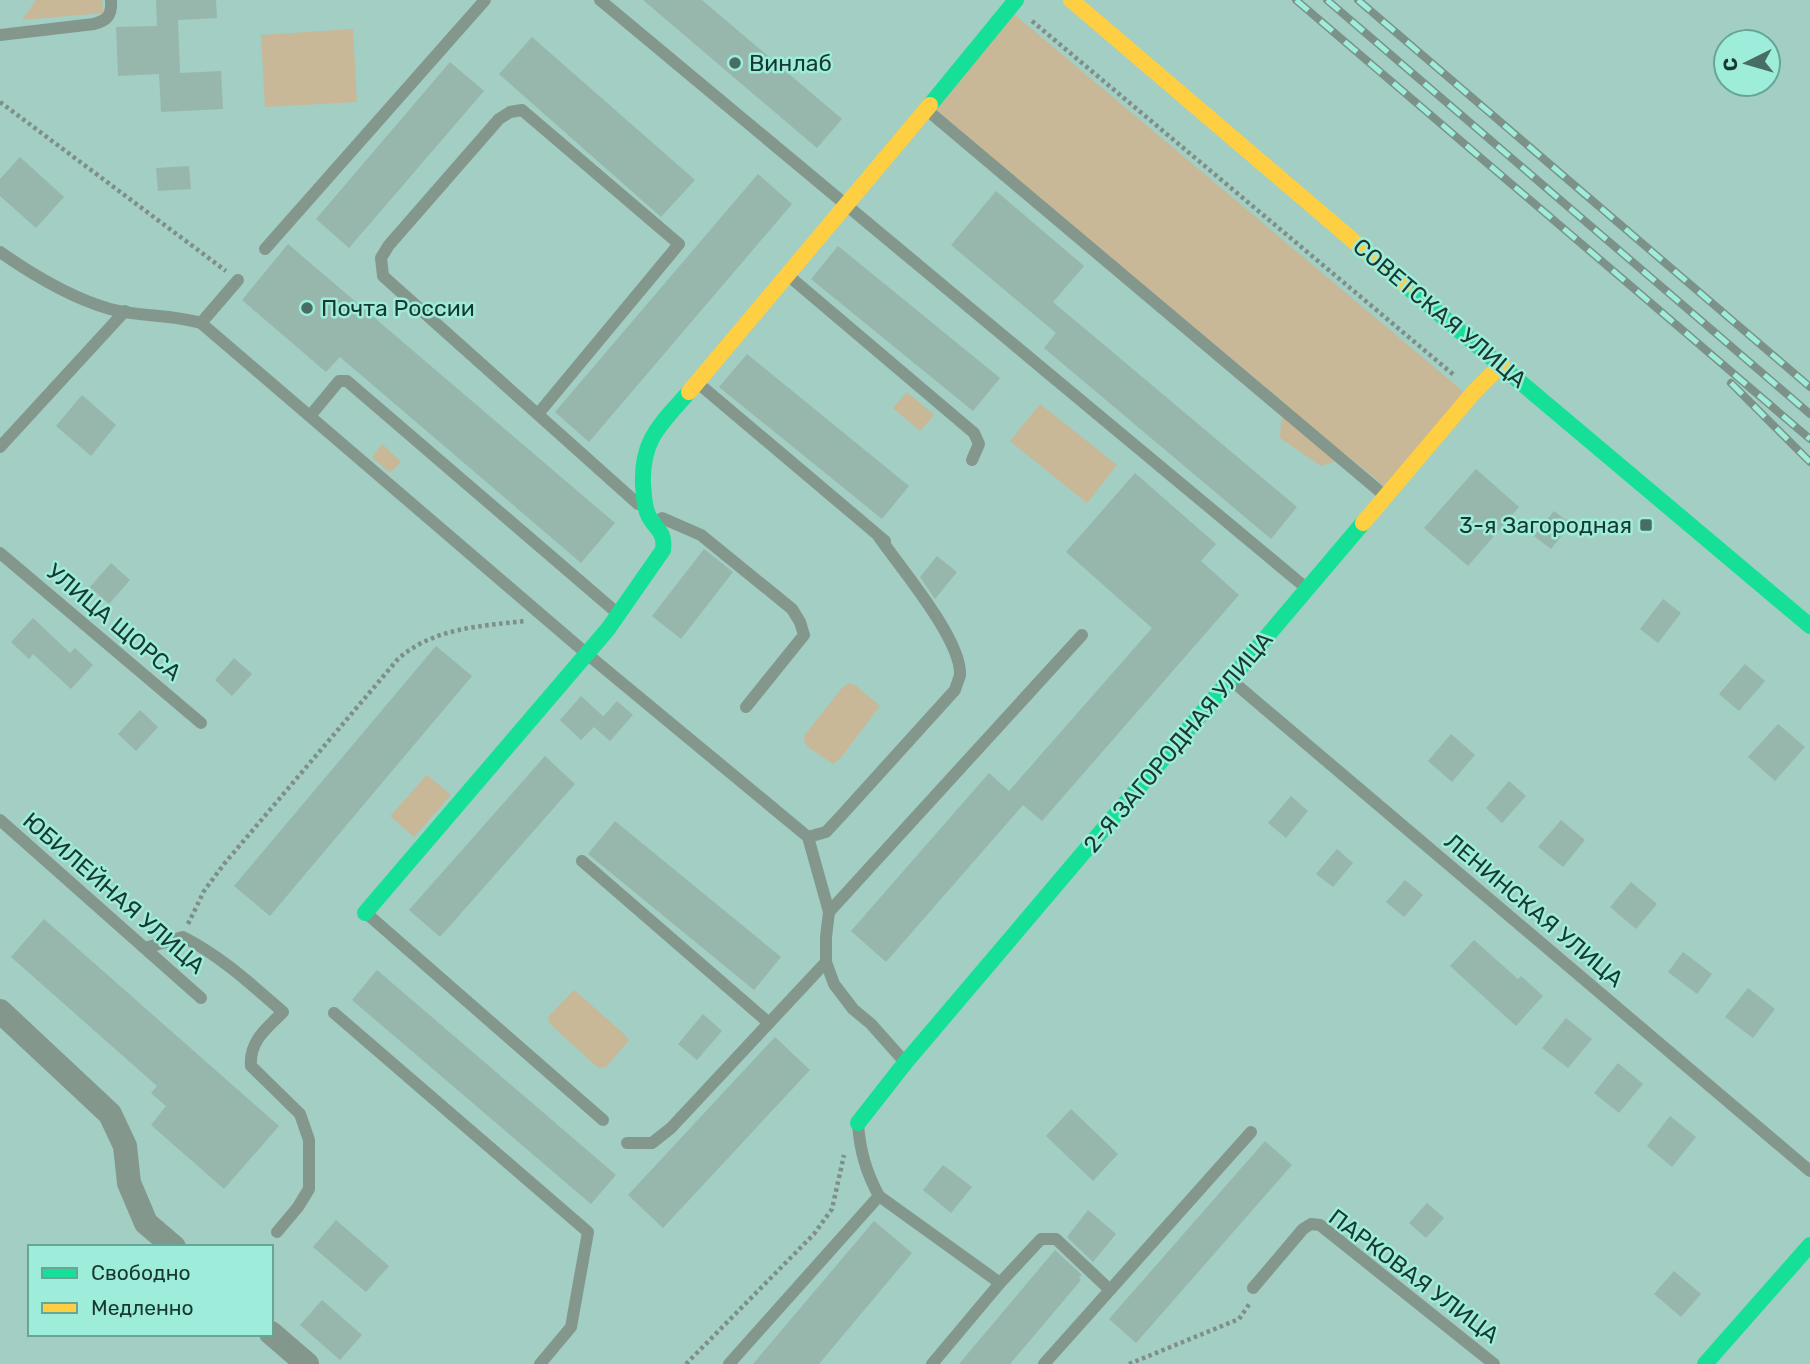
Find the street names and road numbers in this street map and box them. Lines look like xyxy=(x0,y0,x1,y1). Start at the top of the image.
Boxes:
street label: СОВЕТСКАЯ УЛИЦА xyxy=(1347,232,1533,394)
street label: УЛИЦА ЩОРСА xyxy=(41,557,187,687)
street label: 2-Я ЗАГОРОДНАЯ УЛИЦА xyxy=(1077,626,1279,858)
street label: ЮБИЛЕЙНАЯ УЛИЦА xyxy=(17,806,211,980)
street label: ЛЕНИНСКАЯ УЛИЦА xyxy=(1439,827,1629,993)
street label: ПАРКОВАЯ УЛИЦА xyxy=(1323,1203,1505,1349)

